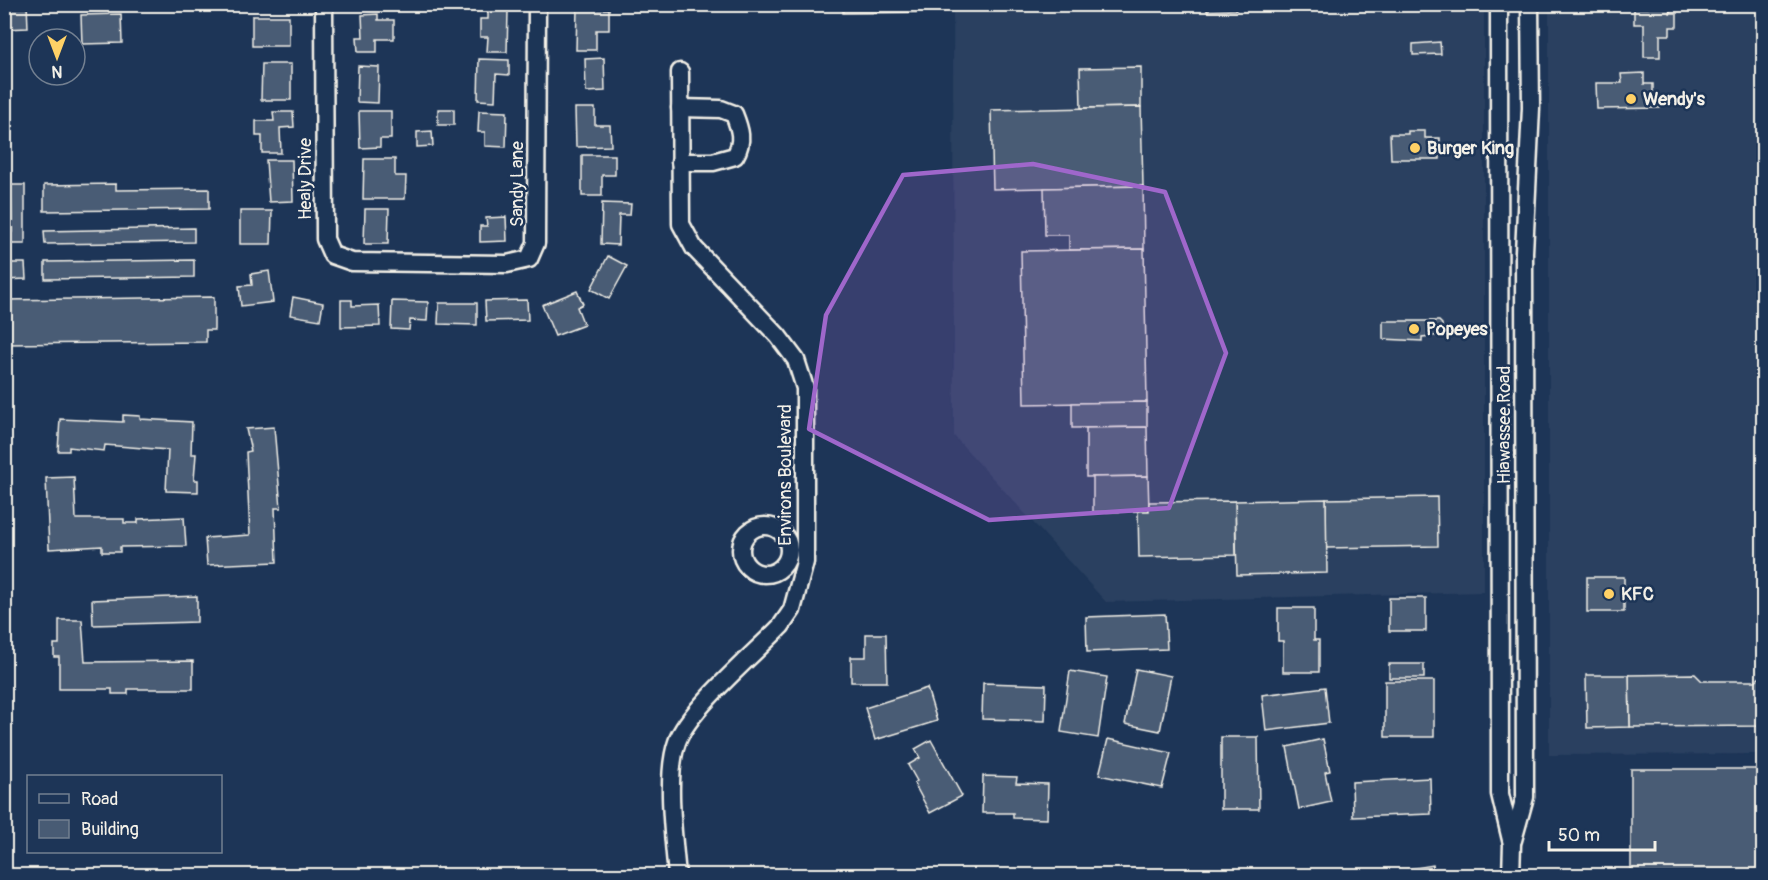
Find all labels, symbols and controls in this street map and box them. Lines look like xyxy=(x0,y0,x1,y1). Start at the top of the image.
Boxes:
north arrow xyxy=(27,27,87,87)
text: N xyxy=(51,61,62,81)
place label: Wendy's xyxy=(1643,88,1706,111)
marker: Wendy's xyxy=(1624,92,1638,106)
place label: Burger King xyxy=(1427,137,1514,160)
street label: Healy Drive xyxy=(294,138,317,220)
street label: Sandy Lane xyxy=(506,141,529,227)
marker: Burger King xyxy=(1408,141,1422,155)
place label: Popeyes xyxy=(1426,318,1489,341)
marker: Popeyes xyxy=(1407,322,1421,336)
street label: Hiawassee Road xyxy=(1493,366,1516,484)
street label: Environs Boulevard xyxy=(774,404,797,546)
place label: KFC xyxy=(1621,583,1654,606)
marker: KFC xyxy=(1602,587,1616,601)
legend xyxy=(27,775,222,853)
text: Road xyxy=(81,788,118,811)
scale bar xyxy=(1549,814,1656,852)
text: Building xyxy=(81,818,139,841)
text: 50 m xyxy=(1558,824,1600,847)

